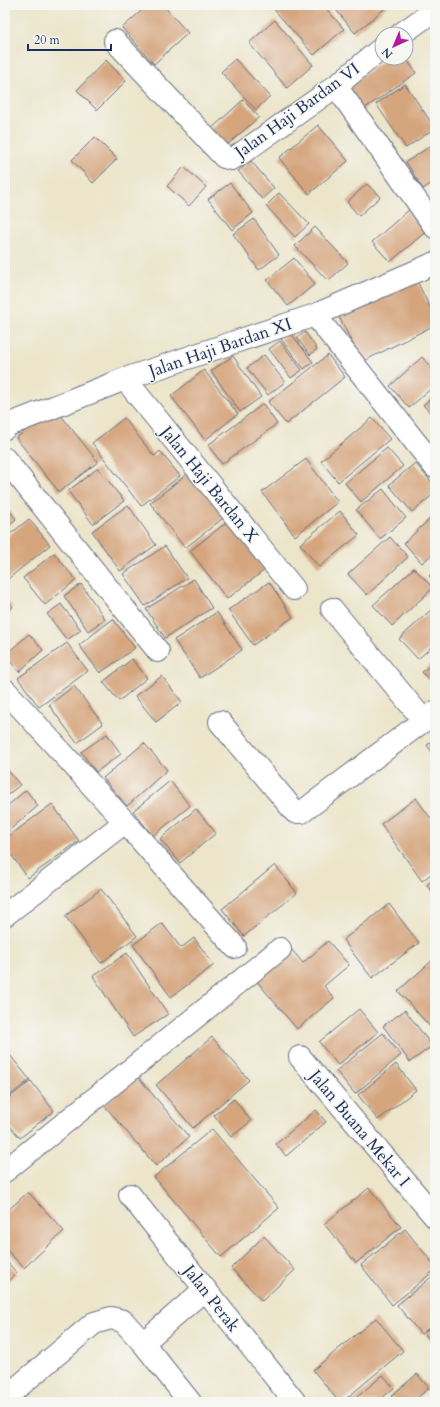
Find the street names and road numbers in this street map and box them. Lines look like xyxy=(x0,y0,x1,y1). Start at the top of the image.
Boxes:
street label: Jalan Haji Bardan VI xyxy=(228,57,364,165)
street label: Jalan Haji Bardan XI xyxy=(143,312,295,384)
street label: Jalan Haji Bardan X xyxy=(154,419,264,548)
street label: Jalan Buana Mekar I xyxy=(302,1063,415,1192)
street label: Jalan Perak xyxy=(176,1258,246,1337)

